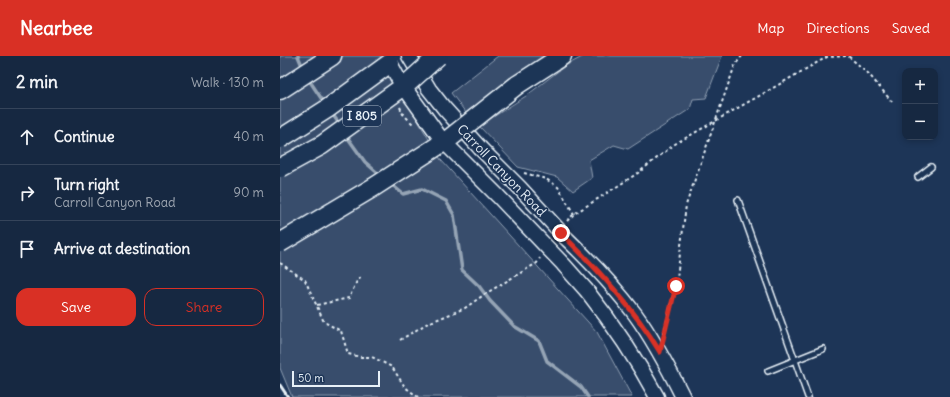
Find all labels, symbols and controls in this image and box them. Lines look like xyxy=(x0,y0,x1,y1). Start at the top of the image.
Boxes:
text: Nearbee xyxy=(20,16,93,40)
text: Map xyxy=(757,19,784,37)
text: Directions xyxy=(806,19,870,37)
text: Saved xyxy=(892,19,930,37)
map controls xyxy=(902,68,938,140)
button: + xyxy=(902,68,938,104)
text: 2 min xyxy=(16,71,58,93)
text: Walk · 130 m xyxy=(191,74,264,91)
button: − xyxy=(902,104,938,140)
road number: I 805 xyxy=(343,106,381,126)
street label: Carroll Canyon Road xyxy=(453,121,550,220)
icon: ahead xyxy=(16,126,38,148)
text: Continue xyxy=(54,127,115,146)
text: 40 m xyxy=(233,128,264,145)
text: Turn right xyxy=(54,175,119,194)
icon: right xyxy=(16,182,38,204)
text: 90 m xyxy=(233,184,264,201)
text: Carroll Canyon Road xyxy=(54,194,176,211)
route end xyxy=(552,224,570,242)
icon: arrive xyxy=(16,238,38,260)
text: Arrive at destination xyxy=(54,239,190,258)
route start xyxy=(667,277,685,295)
button: Save xyxy=(16,288,136,326)
button: Share xyxy=(144,288,264,326)
scale bar xyxy=(292,369,380,388)
text: 50 m xyxy=(298,371,324,385)

